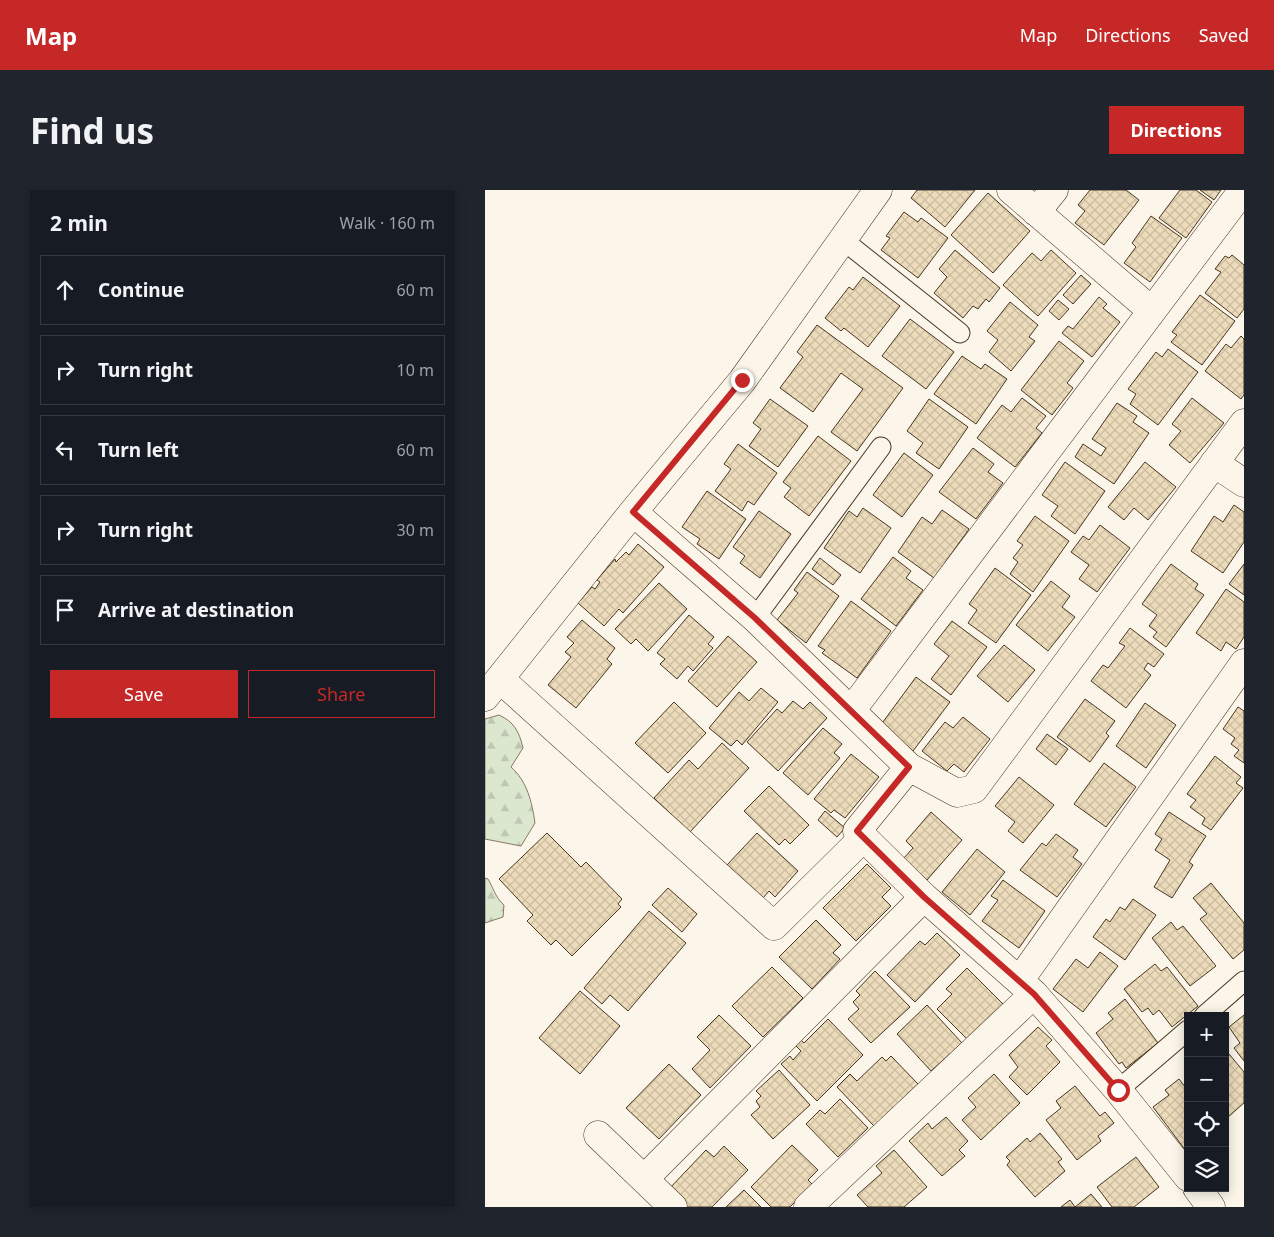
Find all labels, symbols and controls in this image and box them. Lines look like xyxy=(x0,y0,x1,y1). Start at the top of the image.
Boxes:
text: Map xyxy=(25,19,77,52)
text: Map xyxy=(1020,23,1057,47)
text: Directions xyxy=(1085,23,1171,47)
text: Saved xyxy=(1199,23,1249,47)
button: Directions xyxy=(1109,106,1244,154)
text: Find us xyxy=(30,107,154,154)
text: 2 min xyxy=(50,209,108,237)
text: Walk · 160 m xyxy=(340,212,435,234)
icon: ahead xyxy=(51,276,79,304)
text: Continue xyxy=(98,277,184,303)
text: 60 m xyxy=(397,279,434,301)
icon: right xyxy=(51,356,79,384)
text: Turn right xyxy=(98,357,193,383)
text: 10 m xyxy=(397,359,434,381)
route end xyxy=(731,369,754,392)
icon: left xyxy=(51,436,79,464)
text: Turn left xyxy=(98,437,179,463)
text: 60 m xyxy=(397,439,434,461)
icon: right xyxy=(51,516,79,544)
text: Turn right xyxy=(98,517,193,543)
text: 30 m xyxy=(397,519,434,541)
icon: arrive xyxy=(51,596,79,624)
text: Arrive at destination xyxy=(98,597,294,623)
button: Save xyxy=(50,670,238,718)
button: Share xyxy=(248,670,435,718)
map controls xyxy=(1184,1012,1229,1192)
button: + xyxy=(1184,1012,1229,1057)
button: − xyxy=(1184,1057,1229,1102)
route start xyxy=(1107,1079,1130,1102)
button: locate xyxy=(1184,1102,1229,1147)
button: layers xyxy=(1184,1147,1229,1192)

